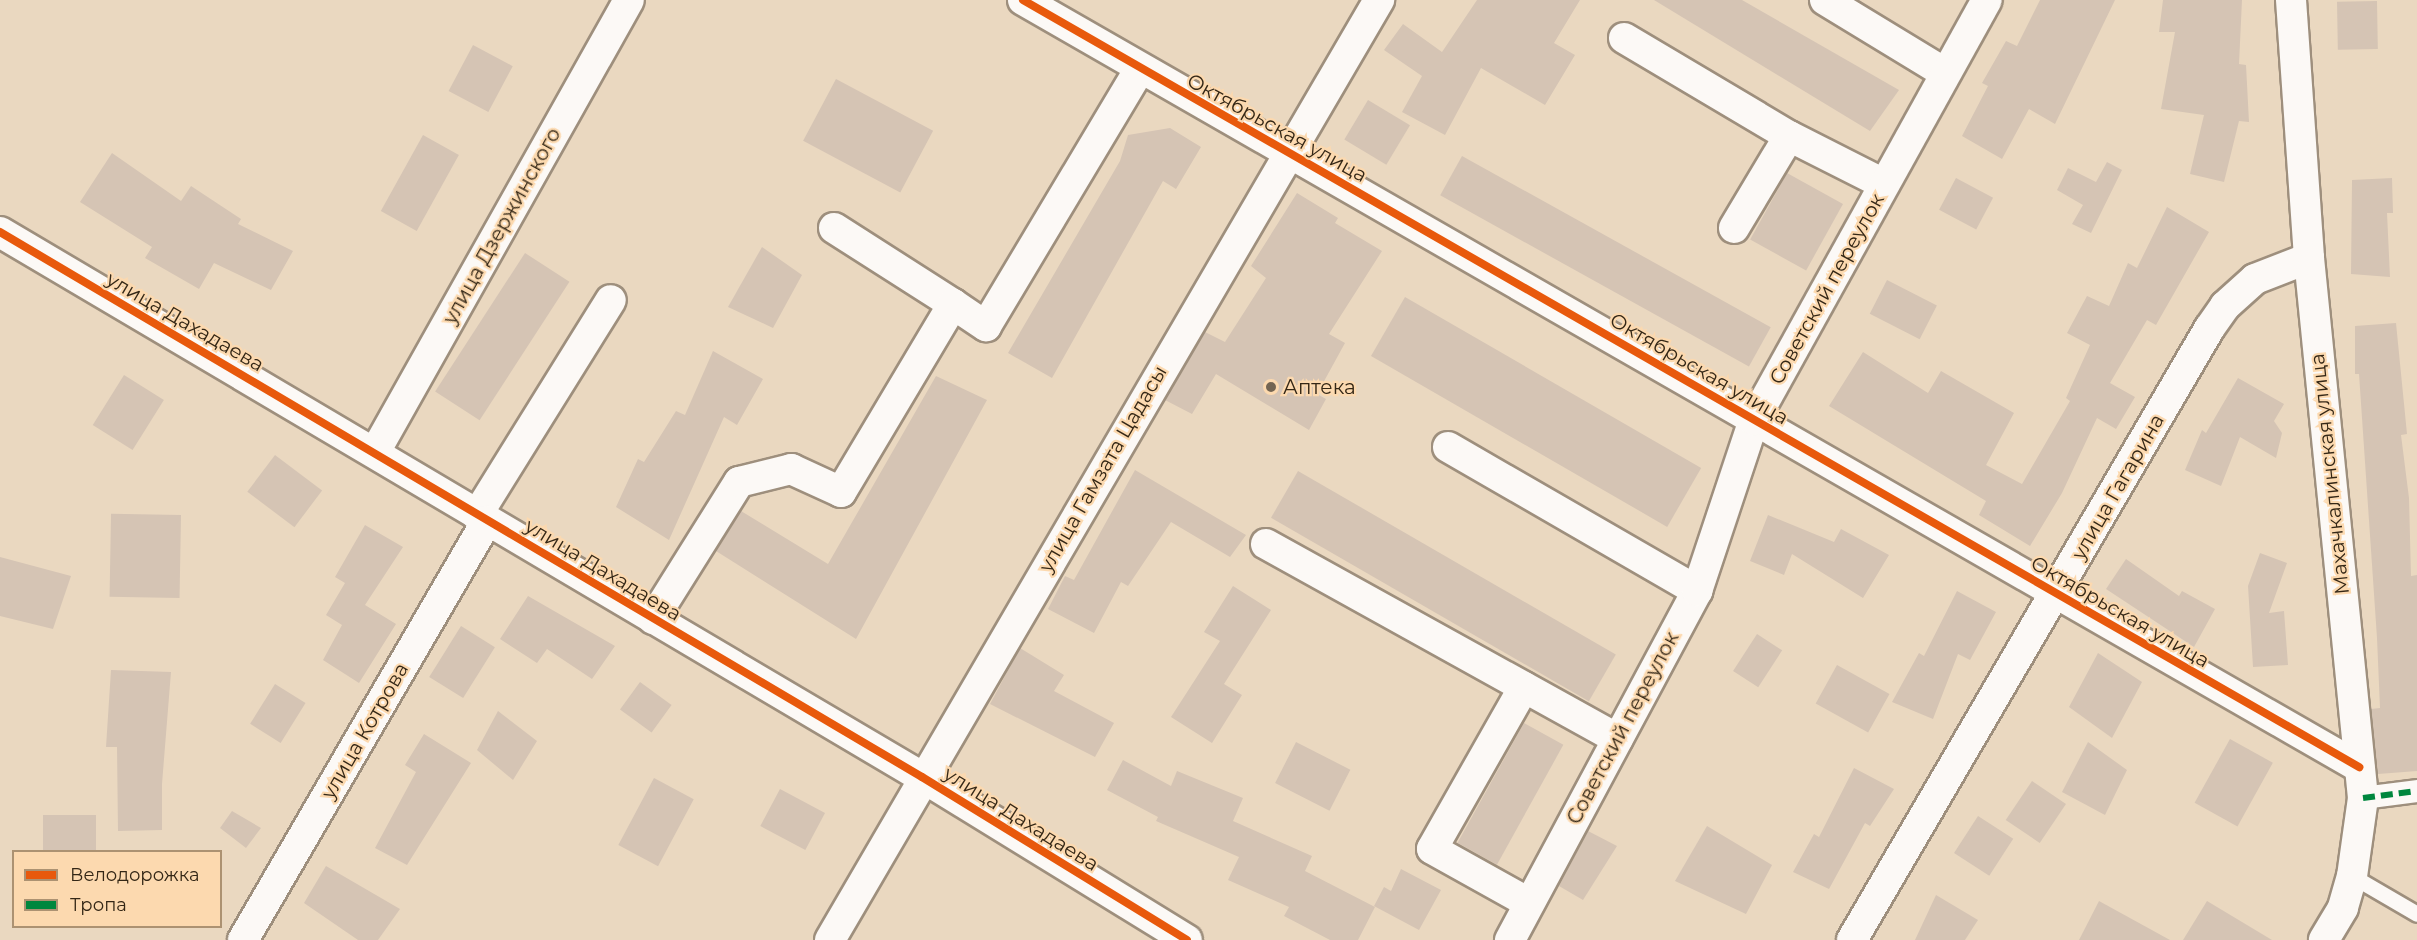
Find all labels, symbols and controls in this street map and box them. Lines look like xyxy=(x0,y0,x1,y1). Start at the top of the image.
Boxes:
street label: Октябрьская улица xyxy=(1183,69,1371,187)
street label: улица Дзержинского xyxy=(438,124,566,328)
street label: Советский переулок xyxy=(1764,189,1890,389)
street label: улица Дахадаева xyxy=(102,267,268,377)
street label: Октябрьская улица xyxy=(1605,308,1793,430)
street label: Махачкалинская улица xyxy=(2305,352,2355,596)
street label: улица Гамзата Цадасы xyxy=(1034,361,1172,577)
place label: Аптека xyxy=(1283,375,1356,399)
marker: Аптека xyxy=(1264,380,1278,394)
street label: улица Гагарина xyxy=(2067,410,2169,564)
street label: улица Дахадаева xyxy=(521,514,685,626)
street label: Октябрьская улица xyxy=(2026,551,2214,673)
street label: Советский переулок xyxy=(1562,628,1684,828)
street label: улица Котрова xyxy=(316,659,414,803)
street label: улица Дахадаева xyxy=(939,762,1103,876)
legend xyxy=(12,850,222,928)
text: Велодорожка xyxy=(70,864,199,886)
text: Тропа xyxy=(70,894,127,916)

